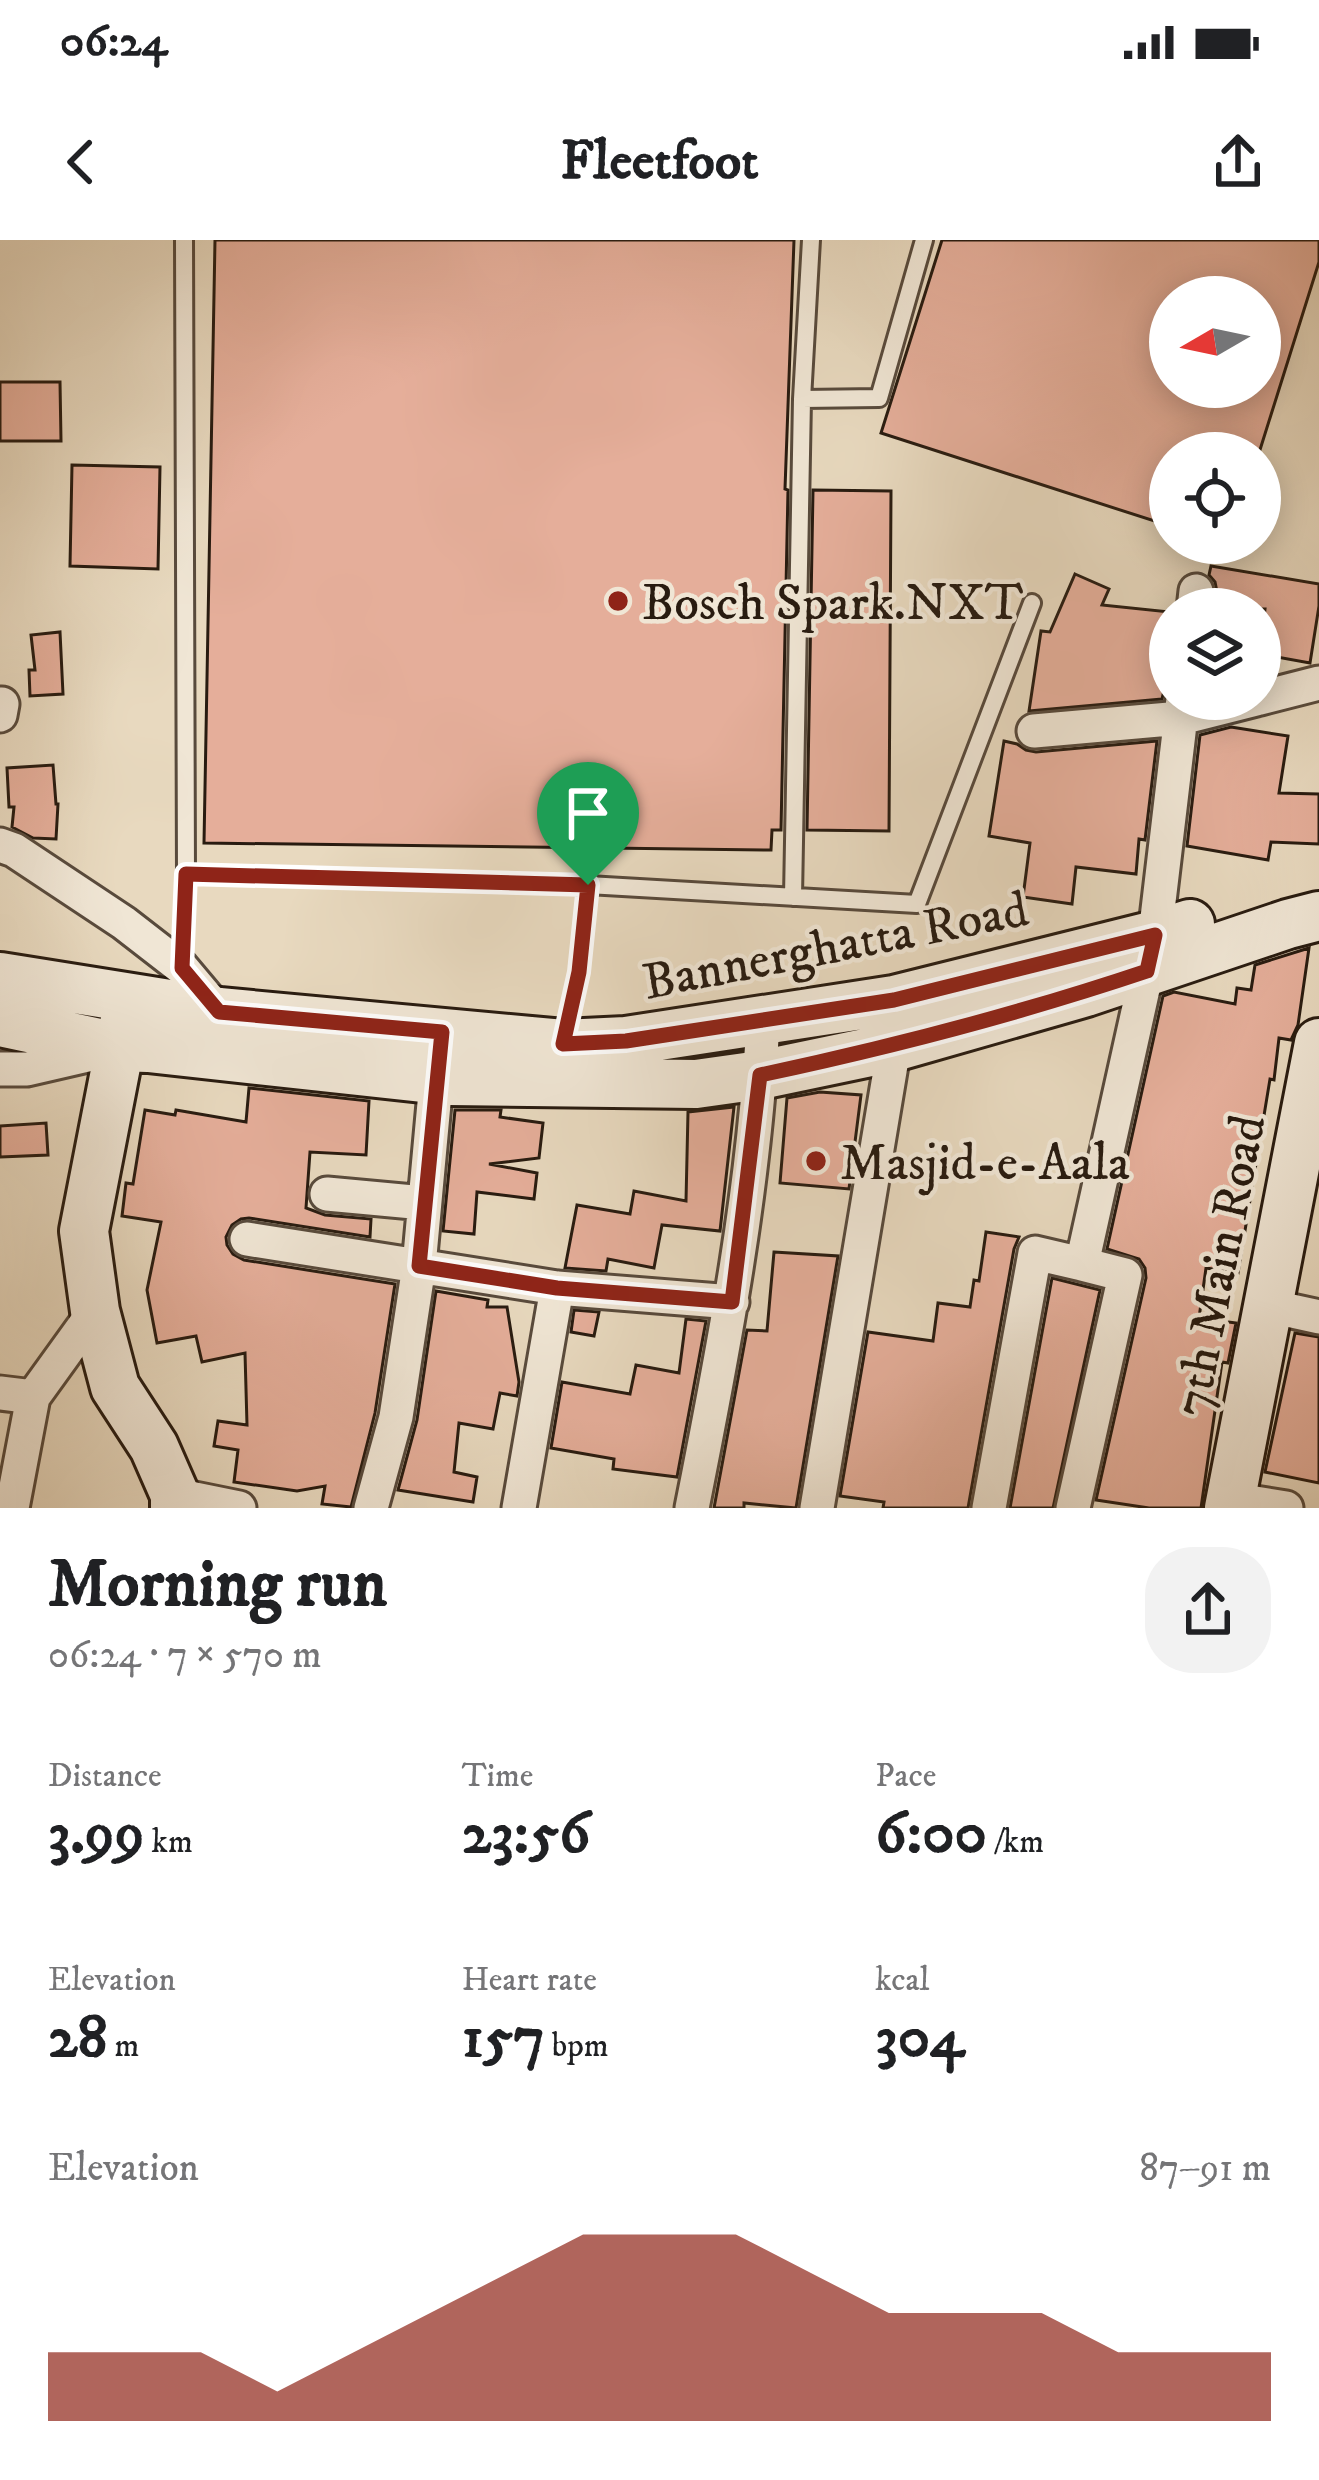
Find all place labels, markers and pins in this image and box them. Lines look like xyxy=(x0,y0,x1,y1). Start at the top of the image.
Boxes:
place label: Bosch Spark.NXT xyxy=(642,572,1024,636)
marker: Bosch Spark.NXT xyxy=(605,588,631,614)
pin xyxy=(537,762,639,885)
place label: Masjid-e-Aala xyxy=(840,1132,1130,1196)
marker: Masjid-e-Aala xyxy=(803,1148,829,1174)

